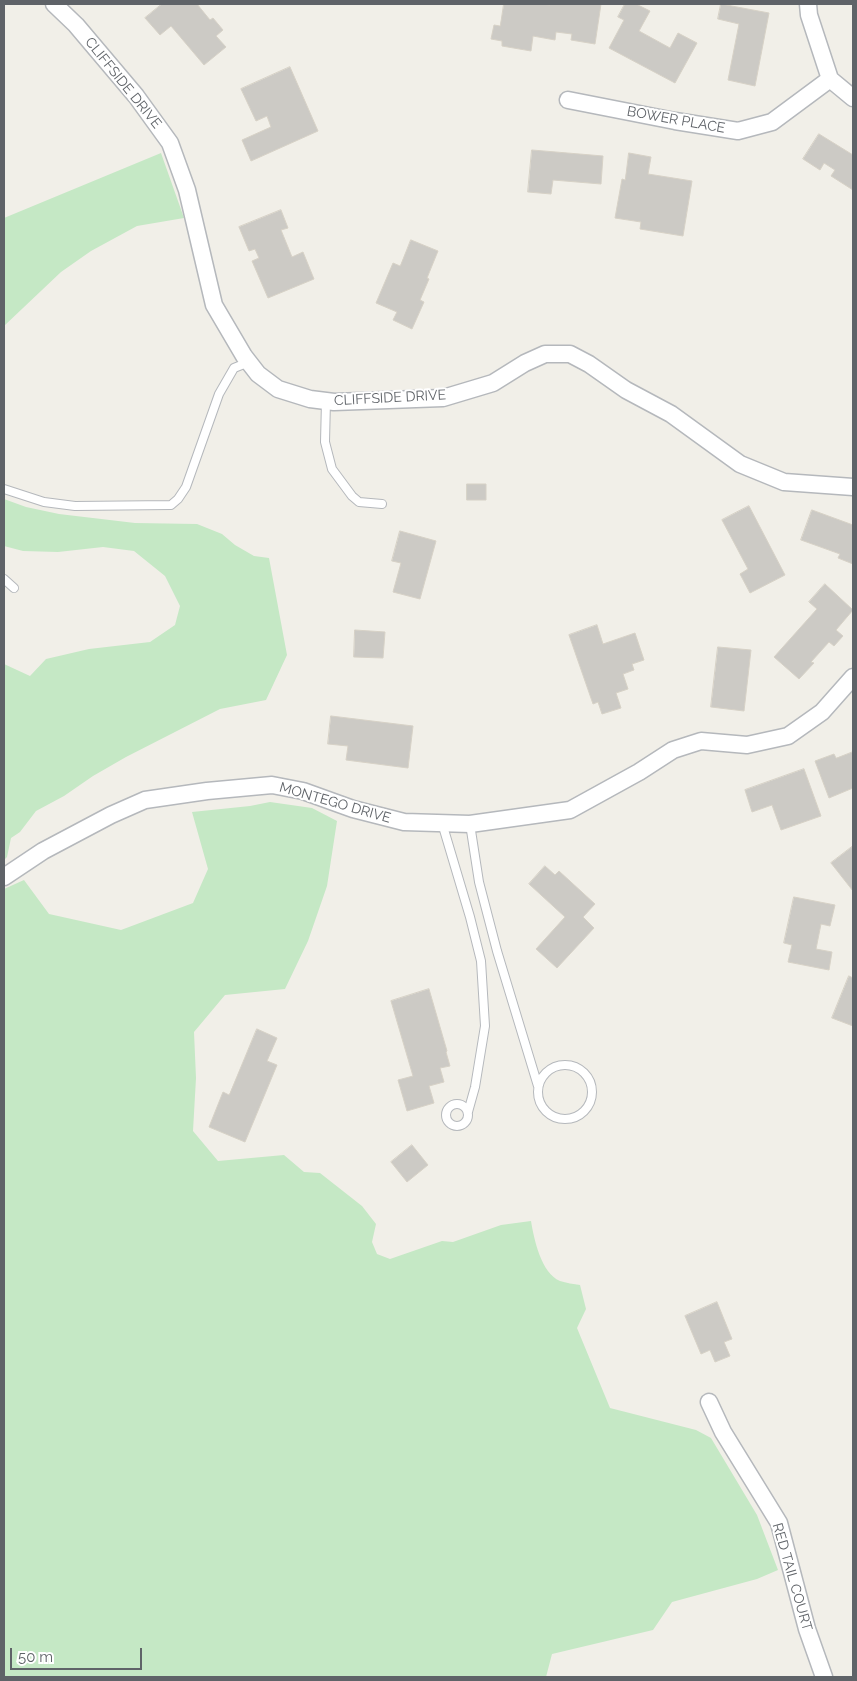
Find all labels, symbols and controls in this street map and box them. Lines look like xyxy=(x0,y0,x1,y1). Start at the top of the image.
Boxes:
street label: CLIFFSIDE DRIVE xyxy=(81,34,165,132)
street label: BOWER PLACE xyxy=(626,103,726,137)
street label: CLIFFSIDE DRIVE xyxy=(334,387,446,409)
street label: MONTEGO DRIVE xyxy=(277,779,393,827)
street label: RED TAIL COURT xyxy=(769,1521,815,1633)
scale bar xyxy=(12,1638,145,1670)
text: 50 m xyxy=(18,1648,53,1666)

